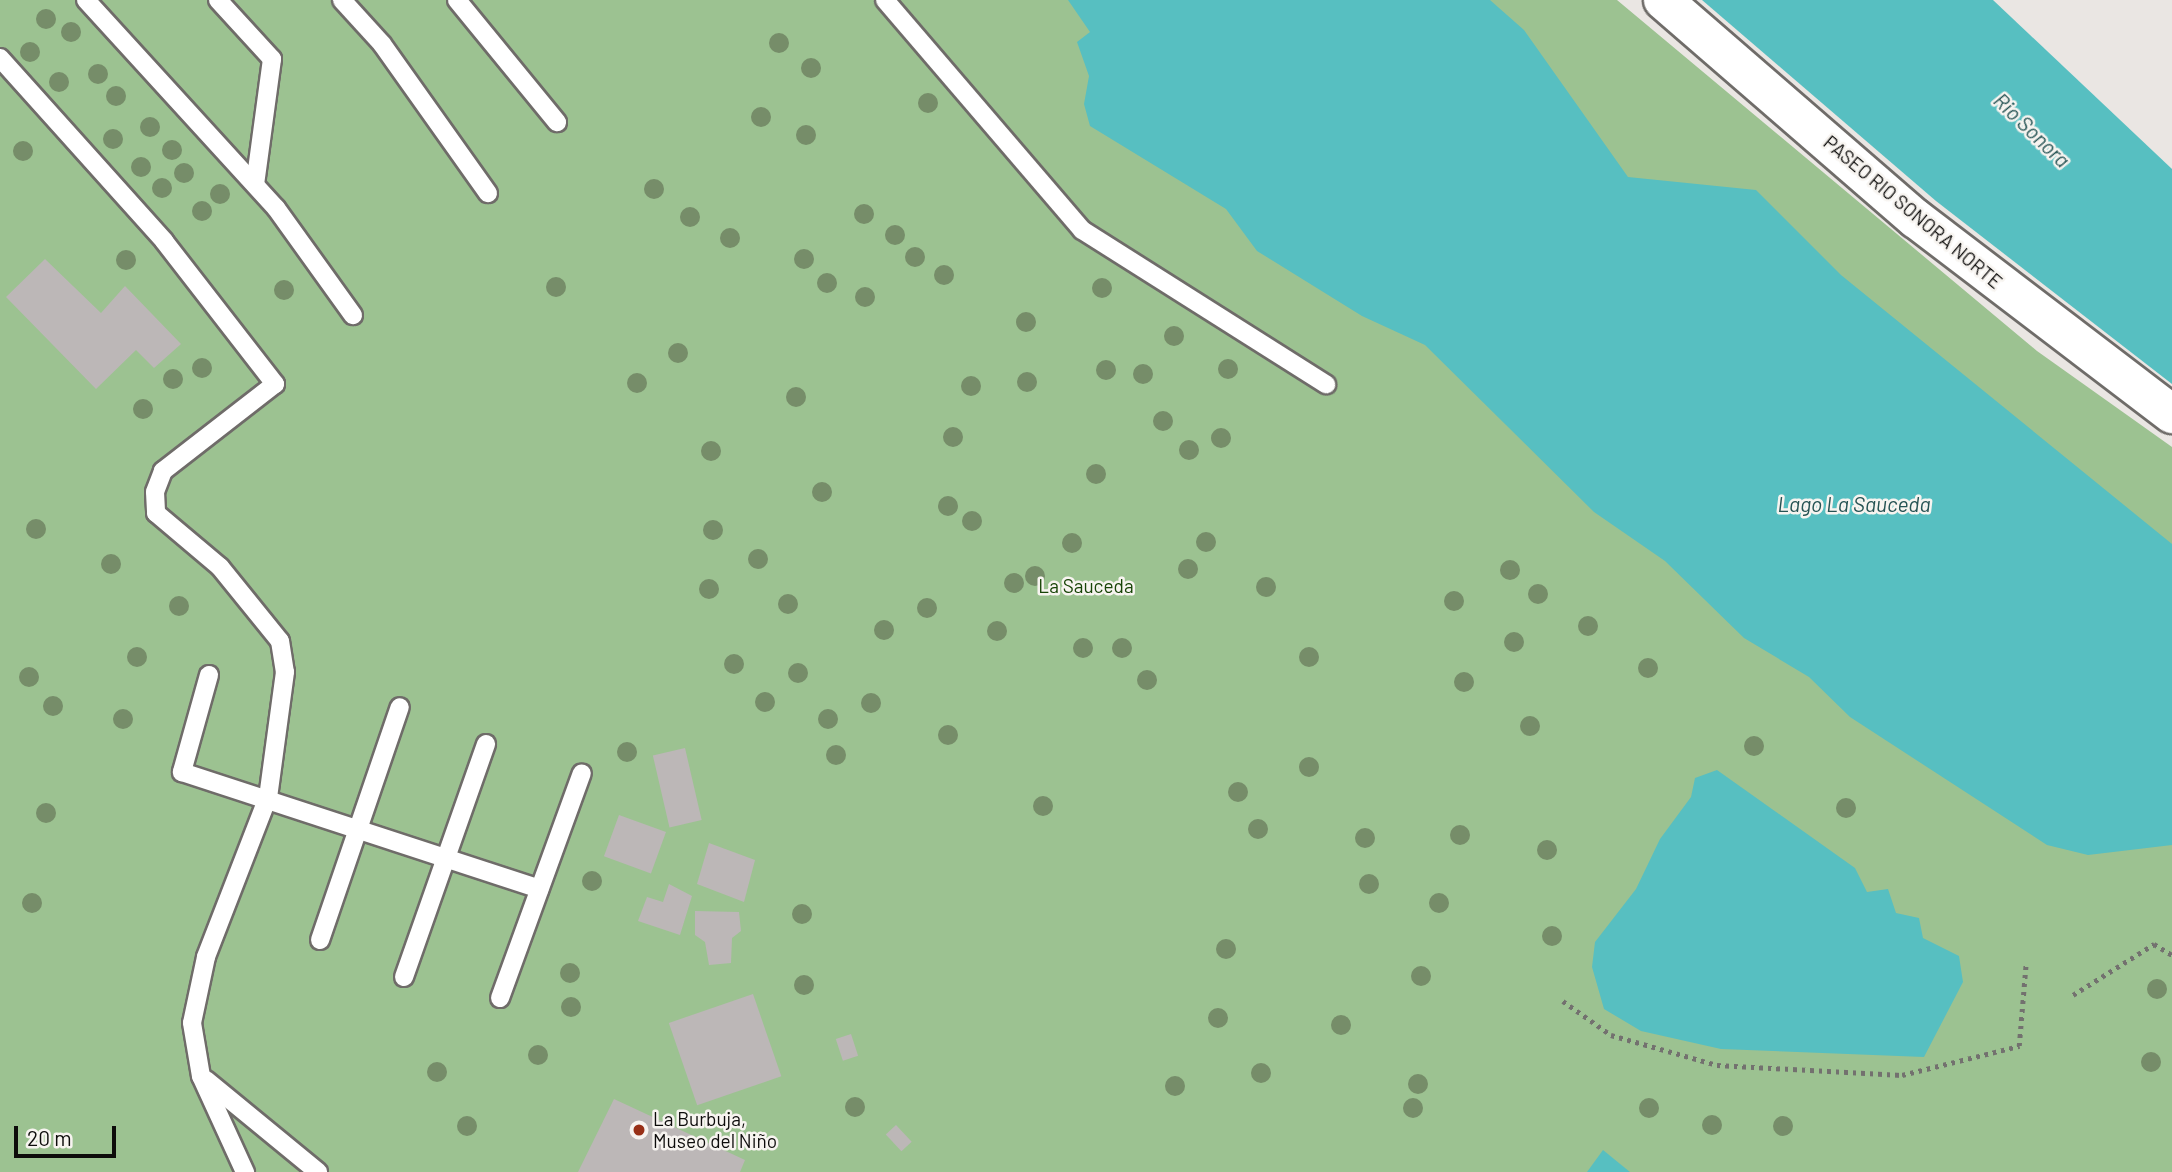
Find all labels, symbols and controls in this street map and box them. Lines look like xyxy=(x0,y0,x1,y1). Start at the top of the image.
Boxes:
water label: Rio Sonora xyxy=(1989,88,2075,172)
street label: PASEO RIO SONORA NORTE xyxy=(1819,131,2007,293)
water label: Lago La Sauceda xyxy=(1777,491,1931,517)
park label: La Sauceda xyxy=(1038,575,1134,597)
place label: La Burbuja, Museo del Niño xyxy=(653,1108,777,1152)
scale bar xyxy=(18,1112,119,1156)
marker: La Burbuja, Museo del Niño xyxy=(631,1122,647,1138)
text: 20 m xyxy=(27,1125,72,1150)

